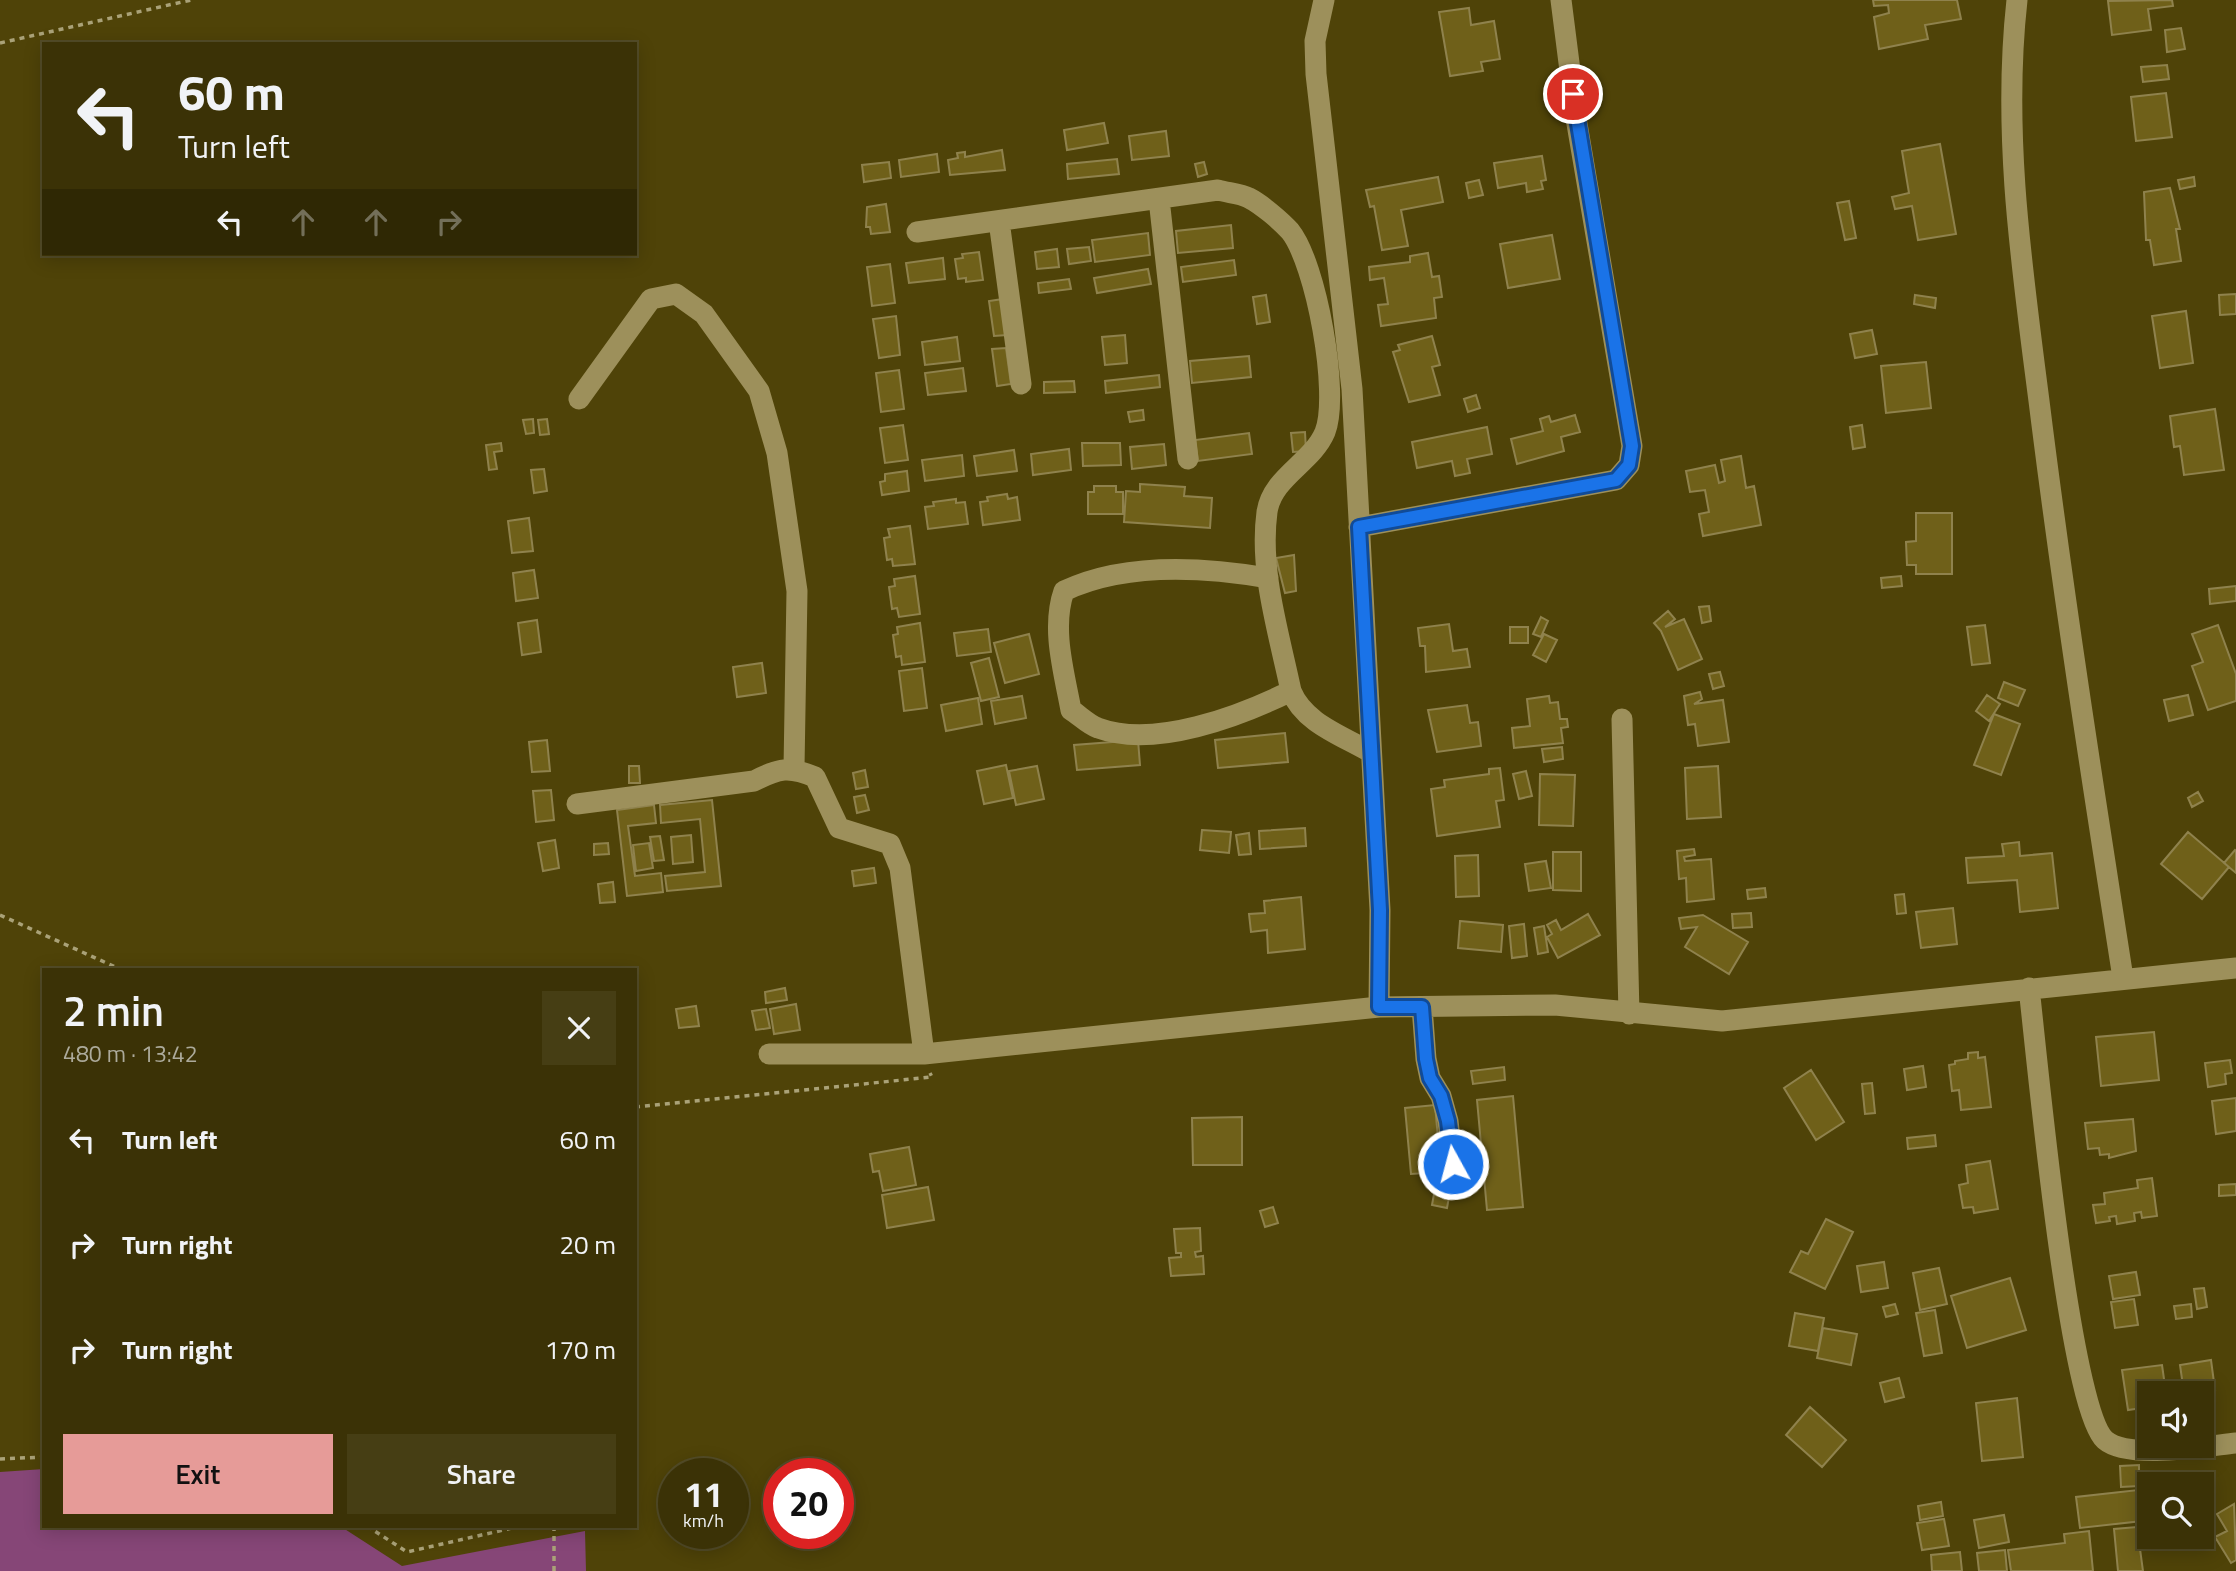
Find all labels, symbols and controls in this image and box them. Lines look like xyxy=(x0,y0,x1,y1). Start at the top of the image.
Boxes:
text: 60 m xyxy=(178,54,285,129)
pin xyxy=(1543,64,1603,124)
icon: left xyxy=(63,70,154,161)
icon: arrive xyxy=(1554,75,1592,113)
text: Turn left xyxy=(178,122,290,170)
icon: left xyxy=(211,203,249,241)
icon: ahead xyxy=(284,203,322,241)
icon: ahead xyxy=(357,203,395,241)
icon: right xyxy=(430,203,468,241)
text: 2 min xyxy=(63,978,164,1042)
button: close xyxy=(542,991,616,1065)
text: 480 m · 13:42 xyxy=(63,1036,198,1071)
text: Turn left xyxy=(122,1120,217,1159)
text: 60 m xyxy=(559,1120,616,1159)
icon: left xyxy=(63,1121,101,1159)
position arrow xyxy=(1416,1127,1490,1201)
text: Turn right xyxy=(122,1225,233,1264)
text: 20 m xyxy=(559,1225,616,1264)
icon: right xyxy=(63,1226,101,1264)
text: Turn right xyxy=(122,1330,233,1369)
text: 170 m xyxy=(545,1330,616,1369)
icon: right xyxy=(63,1331,101,1369)
map controls xyxy=(2137,1381,2214,1549)
button: sound xyxy=(2137,1381,2214,1458)
button: Exit xyxy=(63,1434,333,1514)
button: Share xyxy=(347,1434,616,1514)
speed limit sign: 20 xyxy=(763,1458,854,1549)
text: 11 xyxy=(684,1467,723,1521)
button: search xyxy=(2137,1472,2214,1549)
text: km/h xyxy=(683,1507,724,1534)

